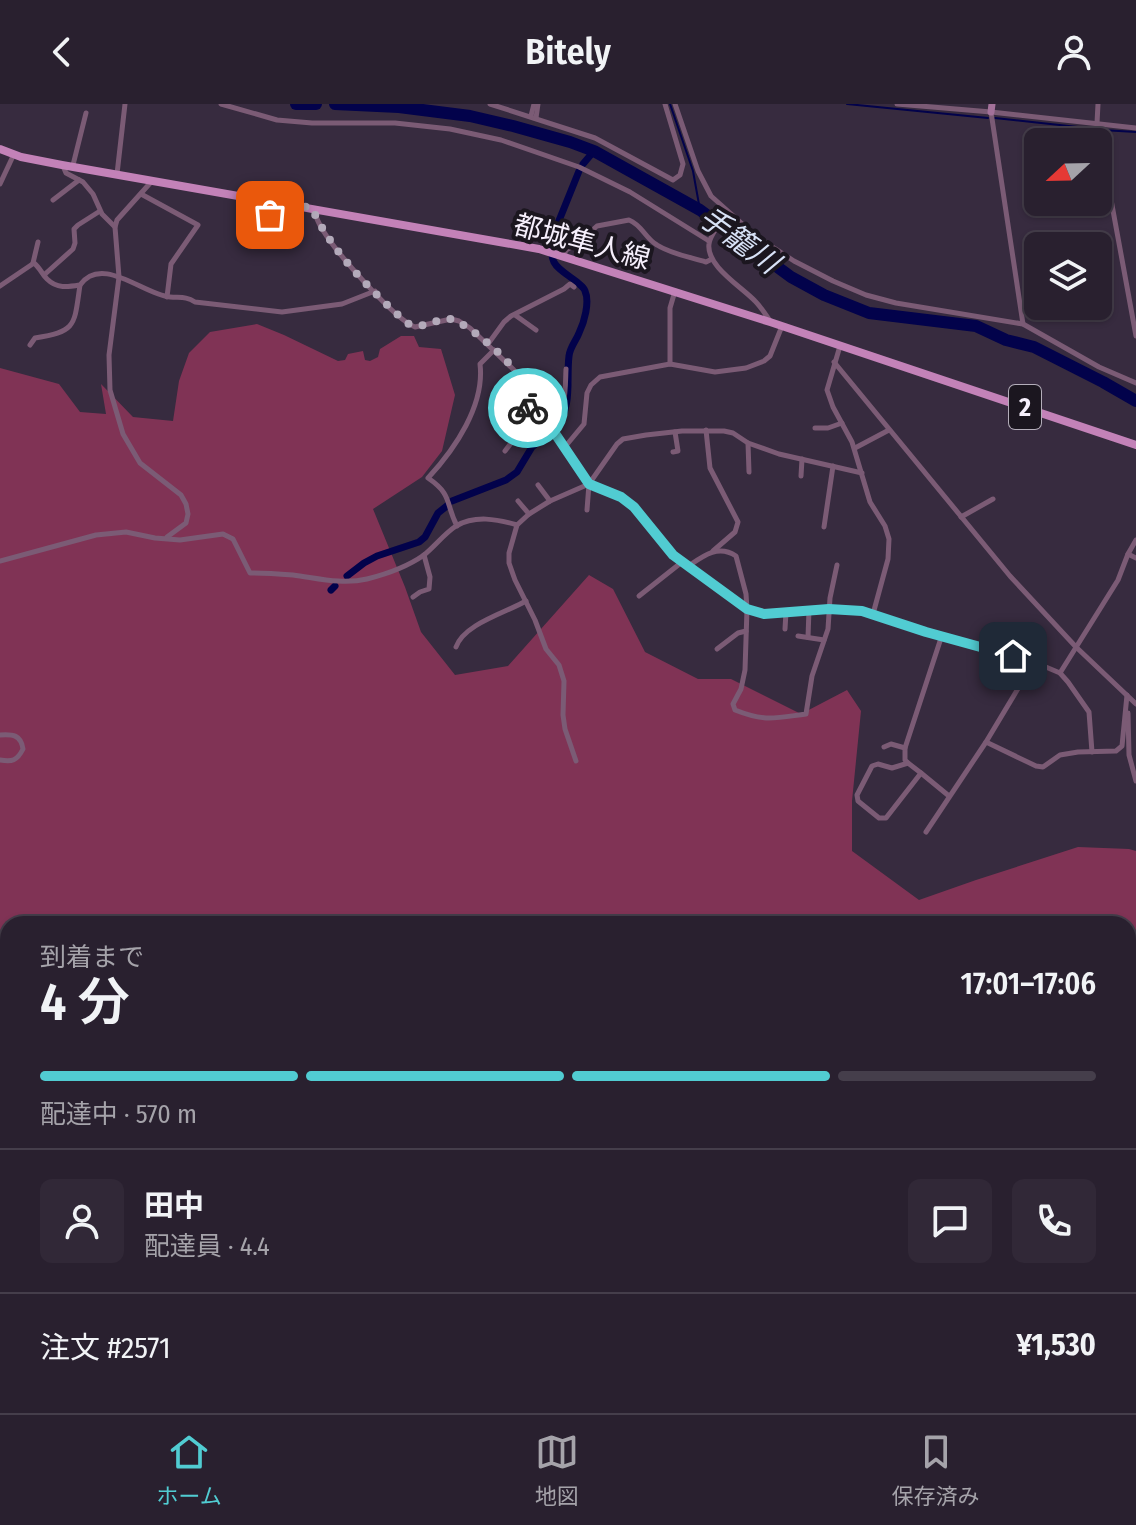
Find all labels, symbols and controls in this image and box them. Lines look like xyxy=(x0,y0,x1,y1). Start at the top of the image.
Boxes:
icon: back xyxy=(40,30,84,74)
text: Bitely xyxy=(525,30,611,74)
icon: person xyxy=(1052,30,1096,74)
north arrow xyxy=(1024,128,1112,216)
map controls xyxy=(1024,128,1112,320)
pin xyxy=(236,181,304,249)
icon: bag xyxy=(248,193,292,237)
water label: 手籠川 xyxy=(692,199,788,283)
street label: 都城隼人線 xyxy=(510,208,654,276)
button: layers xyxy=(1024,232,1112,320)
courier xyxy=(488,368,568,448)
road number: 2 xyxy=(1009,385,1041,429)
icon: bike xyxy=(506,386,550,430)
pin xyxy=(979,622,1047,690)
icon: home xyxy=(991,634,1035,678)
text: 到着まで xyxy=(40,942,144,973)
text: 17:01–17:06 xyxy=(960,966,1096,1002)
text: 4 分 xyxy=(40,971,130,1034)
text: 配達中 · 570 m xyxy=(40,1099,197,1130)
button: person xyxy=(40,1179,124,1263)
button: chat xyxy=(908,1179,992,1263)
button: phone xyxy=(1012,1179,1096,1263)
text: 田中 xyxy=(144,1188,204,1224)
text: 配達員 · 4.4 xyxy=(144,1231,270,1262)
text: ¥1,530 xyxy=(1017,1327,1096,1363)
text: 注文 #2571 xyxy=(40,1330,171,1366)
tab: ホーム xyxy=(156,1430,222,1510)
tab: 地図 xyxy=(535,1430,579,1510)
tab: 保存済み xyxy=(892,1430,980,1510)

